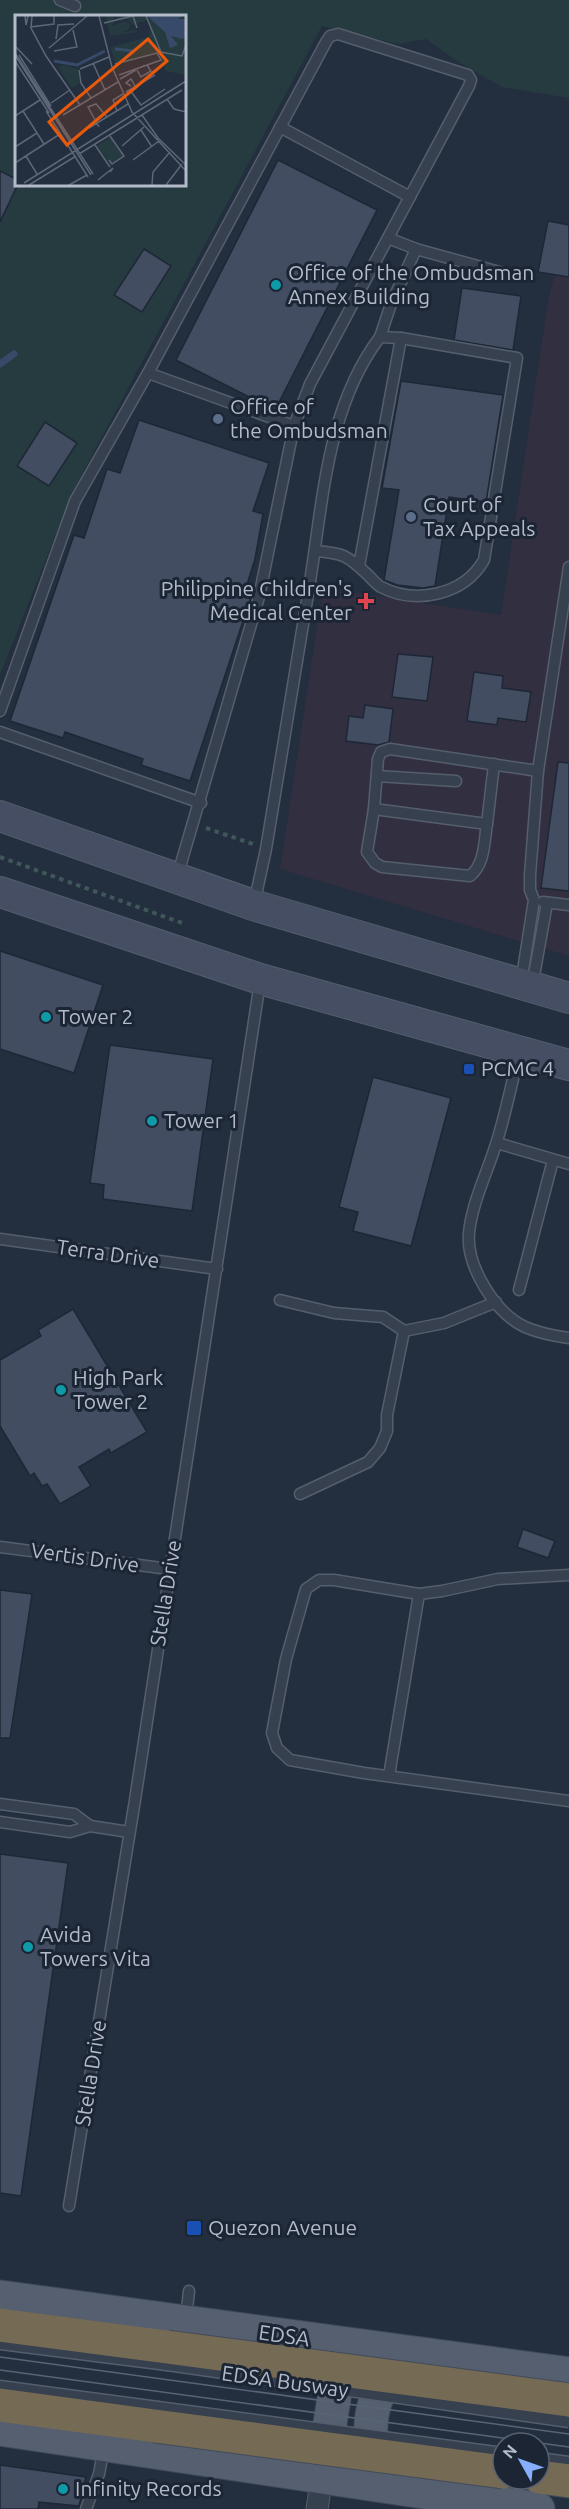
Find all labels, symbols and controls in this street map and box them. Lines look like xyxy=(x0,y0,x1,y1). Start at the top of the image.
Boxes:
inset map xyxy=(15,15,186,186)
place label: Office of the Ombudsman Annex Building xyxy=(288,260,534,308)
marker: Office of the Ombudsman Annex Building xyxy=(269,278,283,292)
place label: Office of the Ombudsman xyxy=(230,394,388,442)
marker: Office of the Ombudsman xyxy=(211,412,225,426)
place label: Court of Tax Appeals xyxy=(423,492,535,540)
marker: Court of Tax Appeals xyxy=(404,510,418,524)
place label: Philippine Children's Medical Center xyxy=(161,576,352,624)
marker: Philippine Children's Medical Center xyxy=(357,592,375,610)
place label: Tower 2 xyxy=(58,1004,133,1028)
marker: Tower 2 xyxy=(39,1010,53,1024)
place label: PCMC 4 xyxy=(481,1056,554,1080)
marker: PCMC 4 xyxy=(462,1062,476,1076)
place label: Tower 1 xyxy=(164,1108,239,1132)
marker: Tower 1 xyxy=(145,1114,159,1128)
street label: Terra Drive xyxy=(55,1234,161,1272)
place label: High Park Tower 2 xyxy=(73,1365,164,1413)
marker: High Park Tower 2 xyxy=(54,1383,68,1397)
street label: Vertis Drive xyxy=(29,1538,141,1576)
street label: Stella Drive xyxy=(145,1538,185,1648)
place label: Avida Towers Vita xyxy=(40,1922,151,1970)
marker: Avida Towers Vita xyxy=(21,1940,35,1954)
street label: Stella Drive xyxy=(70,2018,110,2128)
place label: Quezon Avenue xyxy=(208,2215,357,2239)
marker: Quezon Avenue xyxy=(185,2219,203,2237)
street label: EDSA xyxy=(257,2320,312,2351)
street label: EDSA Busway xyxy=(220,2360,350,2402)
north arrow xyxy=(491,2431,551,2491)
text: N xyxy=(499,2441,520,2462)
place label: Infinity Records xyxy=(75,2476,222,2500)
marker: Infinity Records xyxy=(56,2482,70,2496)

